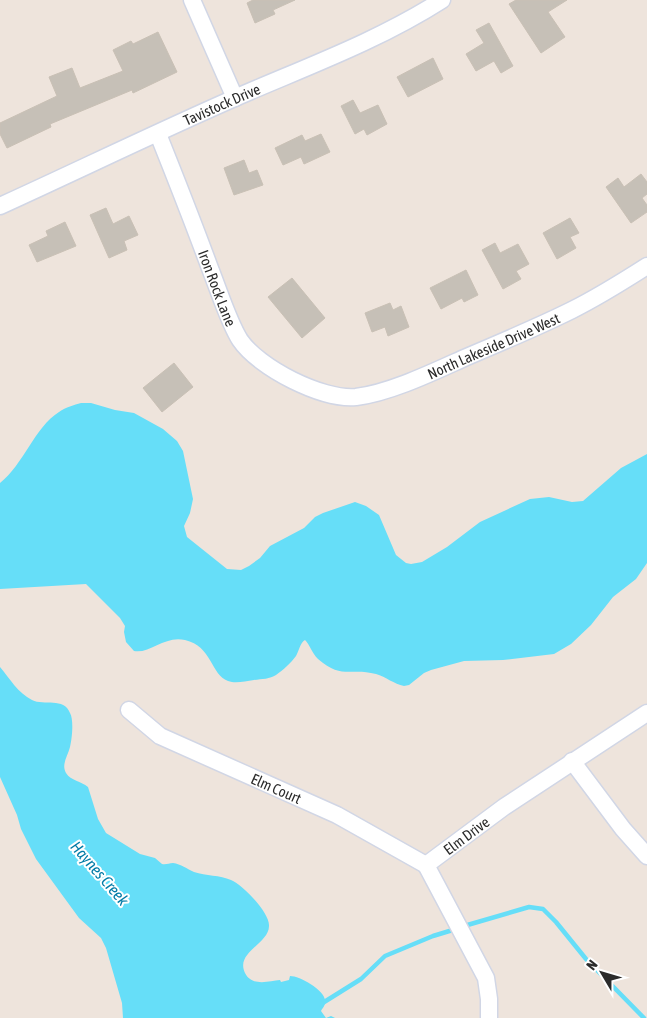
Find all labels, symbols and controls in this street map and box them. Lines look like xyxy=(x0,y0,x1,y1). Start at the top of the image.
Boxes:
street label: Tavistock Drive xyxy=(181,80,263,128)
street label: Iron Rock Lane xyxy=(195,247,240,329)
street label: North Lakeside Drive West xyxy=(425,309,562,382)
street label: Elm Court xyxy=(249,769,304,807)
street label: Elm Drive xyxy=(440,813,492,858)
water label: Haynes Creek xyxy=(67,837,133,910)
north arrow xyxy=(577,948,627,998)
text: N xyxy=(583,957,601,973)

